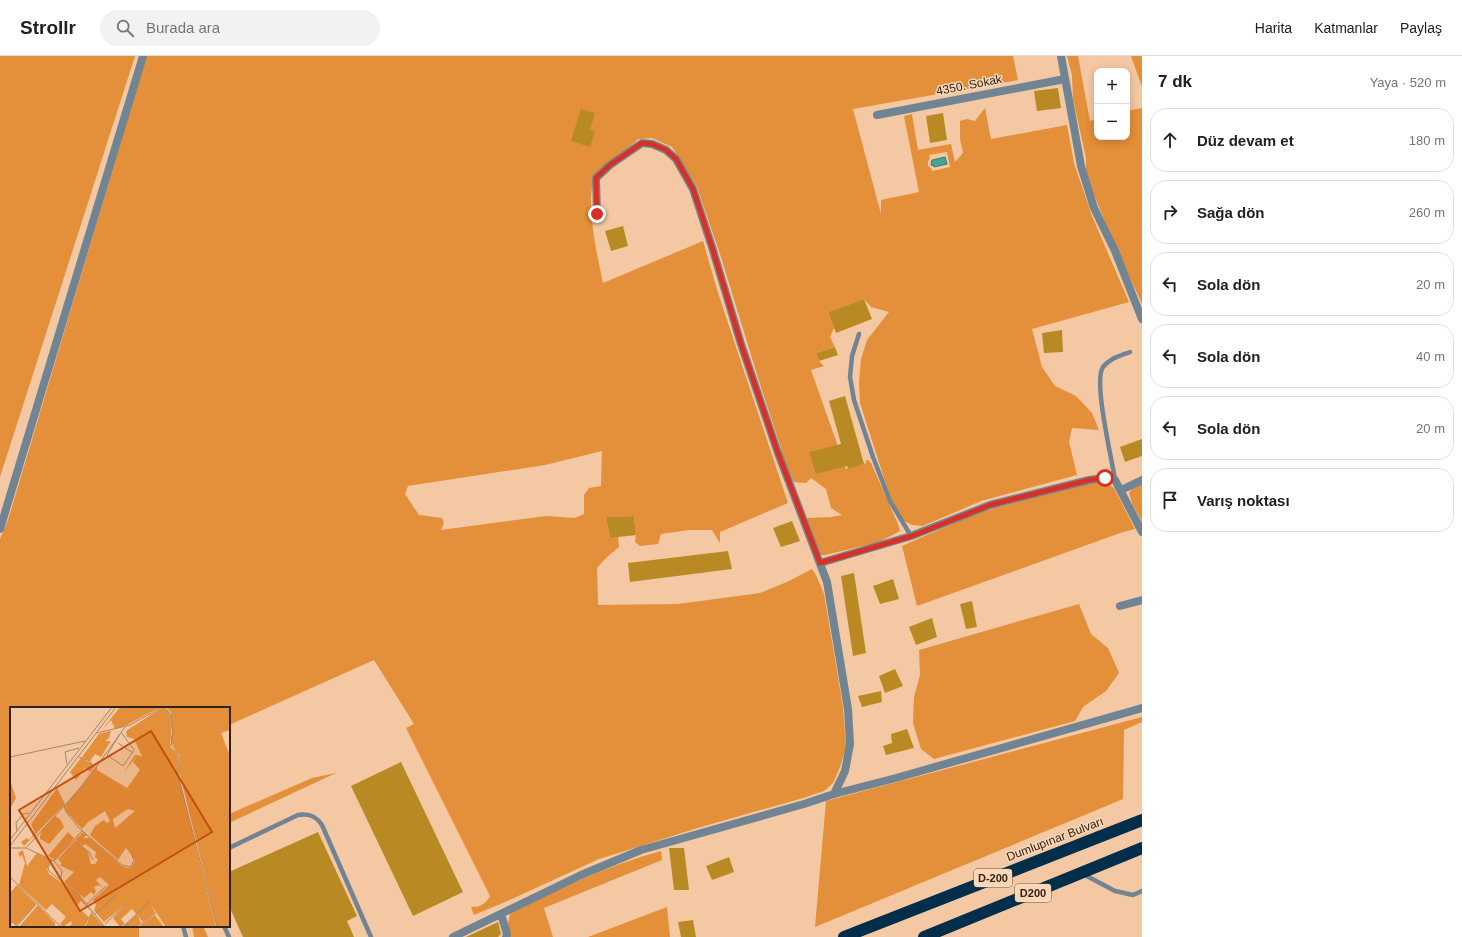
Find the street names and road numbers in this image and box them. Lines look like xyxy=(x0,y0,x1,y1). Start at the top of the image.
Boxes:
street label: 4350. Sokak xyxy=(935,72,1004,98)
street label: Dumlupınar Bulvarı xyxy=(1005,814,1105,864)
road number: D-200 xyxy=(974,869,1012,887)
road number: D200 xyxy=(1015,884,1051,902)

